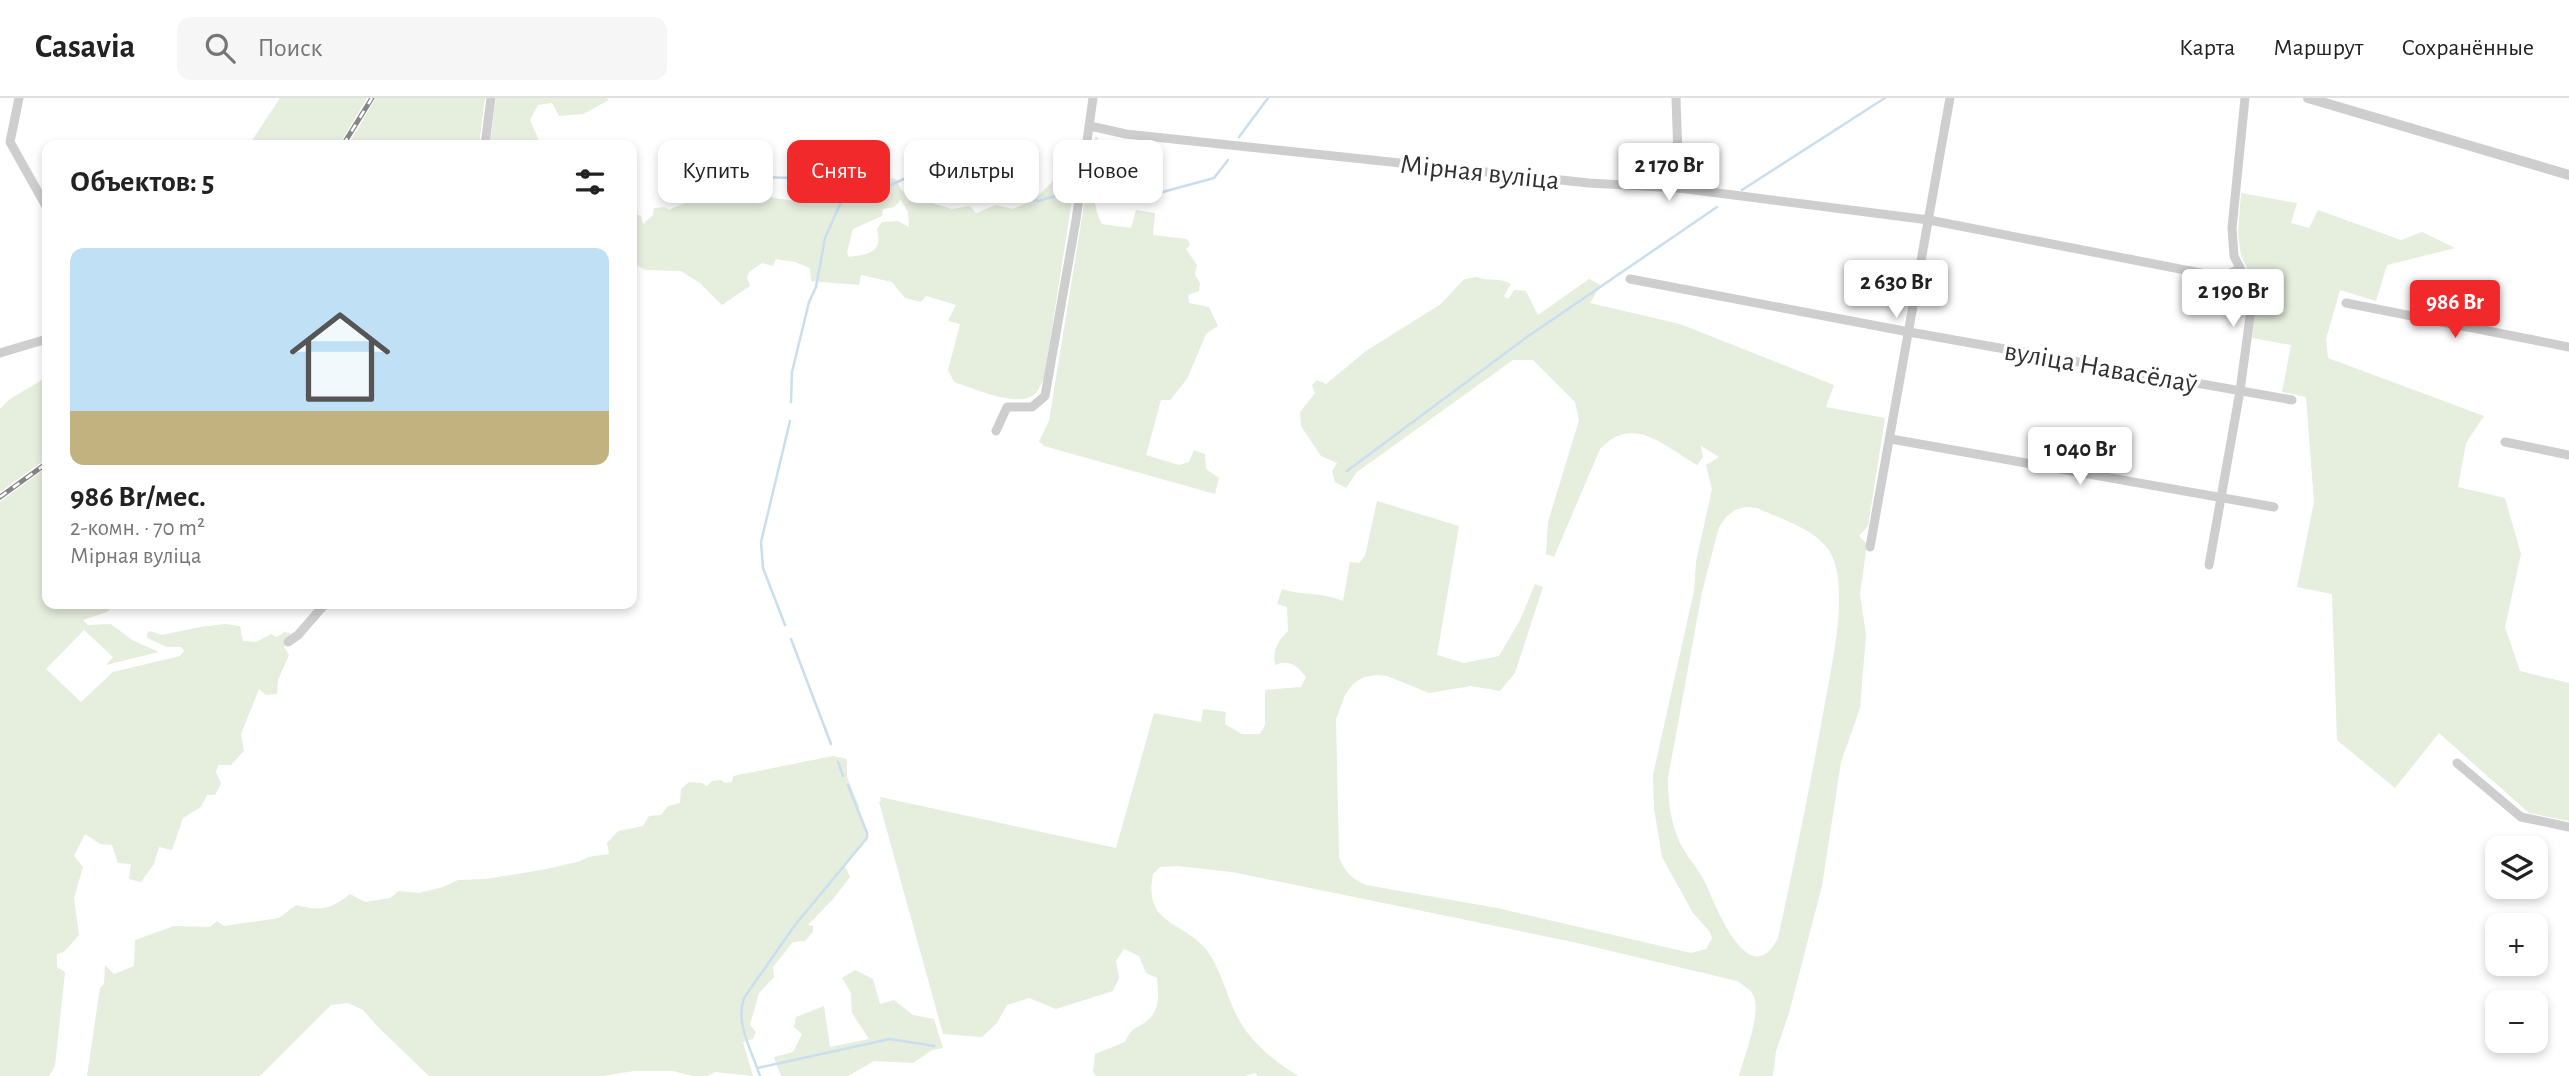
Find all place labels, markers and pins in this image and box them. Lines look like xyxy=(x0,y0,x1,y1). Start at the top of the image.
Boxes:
pin: 2 170 Br xyxy=(1597,144,1741,203)
pin: 2 630 Br xyxy=(1824,260,1968,320)
pin: 2 190 Br xyxy=(2161,270,2305,329)
pin: 986 Br xyxy=(2398,280,2512,340)
pin: 1 040 Br xyxy=(2008,428,2152,487)

